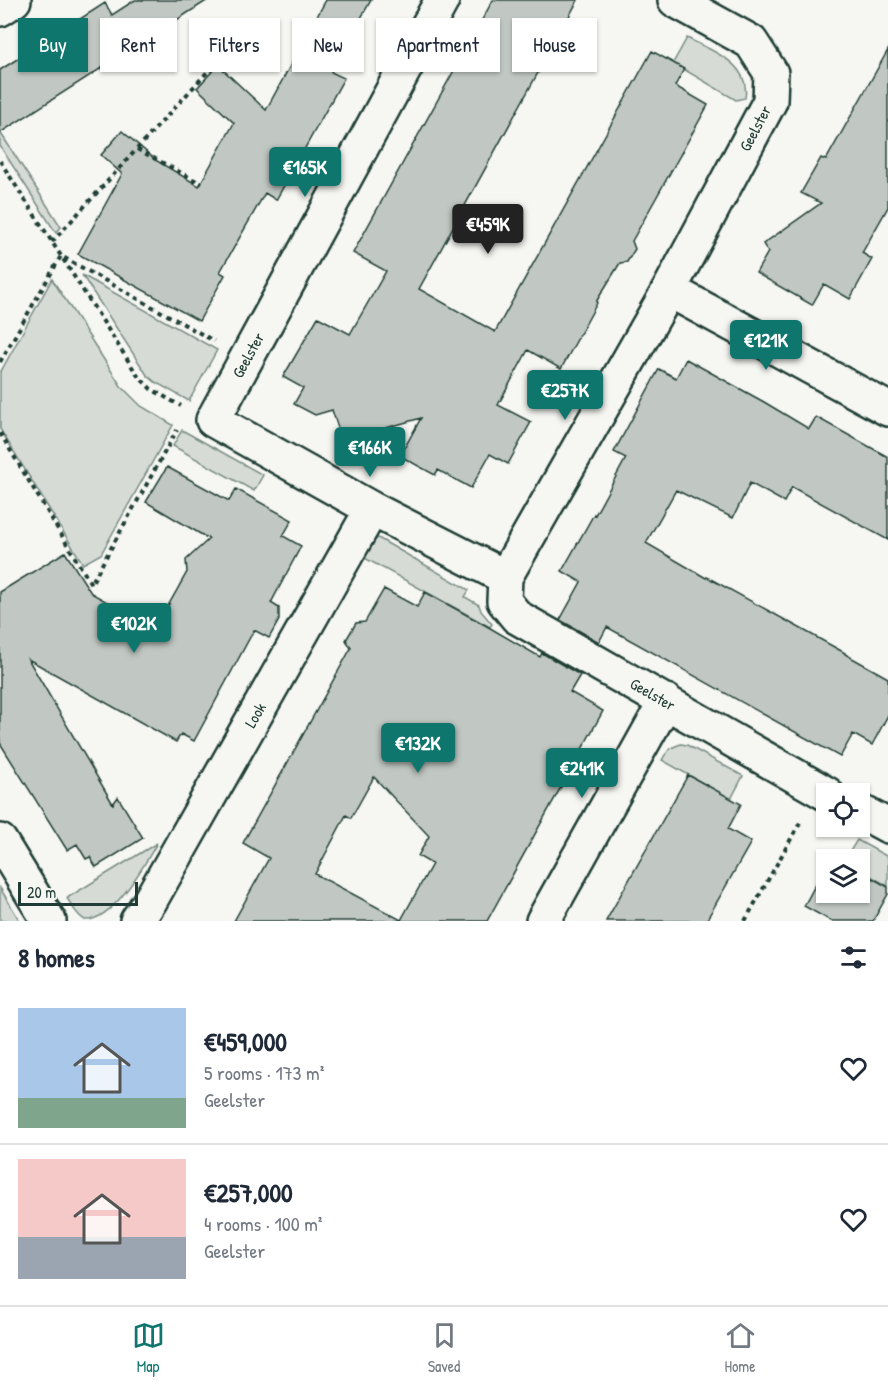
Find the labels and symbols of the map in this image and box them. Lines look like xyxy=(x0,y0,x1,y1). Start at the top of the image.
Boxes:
street label: Geelster xyxy=(734,101,776,155)
pin: €165K xyxy=(263,147,347,198)
pin: €459K xyxy=(446,204,530,255)
pin: €121K xyxy=(724,320,808,371)
street label: Geelster xyxy=(227,328,269,382)
pin: €257K xyxy=(523,370,607,421)
pin: €166K xyxy=(328,427,412,478)
pin: €102K xyxy=(92,603,176,654)
street label: Geelster xyxy=(626,672,680,716)
street label: Look xyxy=(239,698,271,732)
pin: €132K xyxy=(376,723,460,774)
pin: €241K xyxy=(540,748,624,799)
scale bar xyxy=(18,879,138,906)

